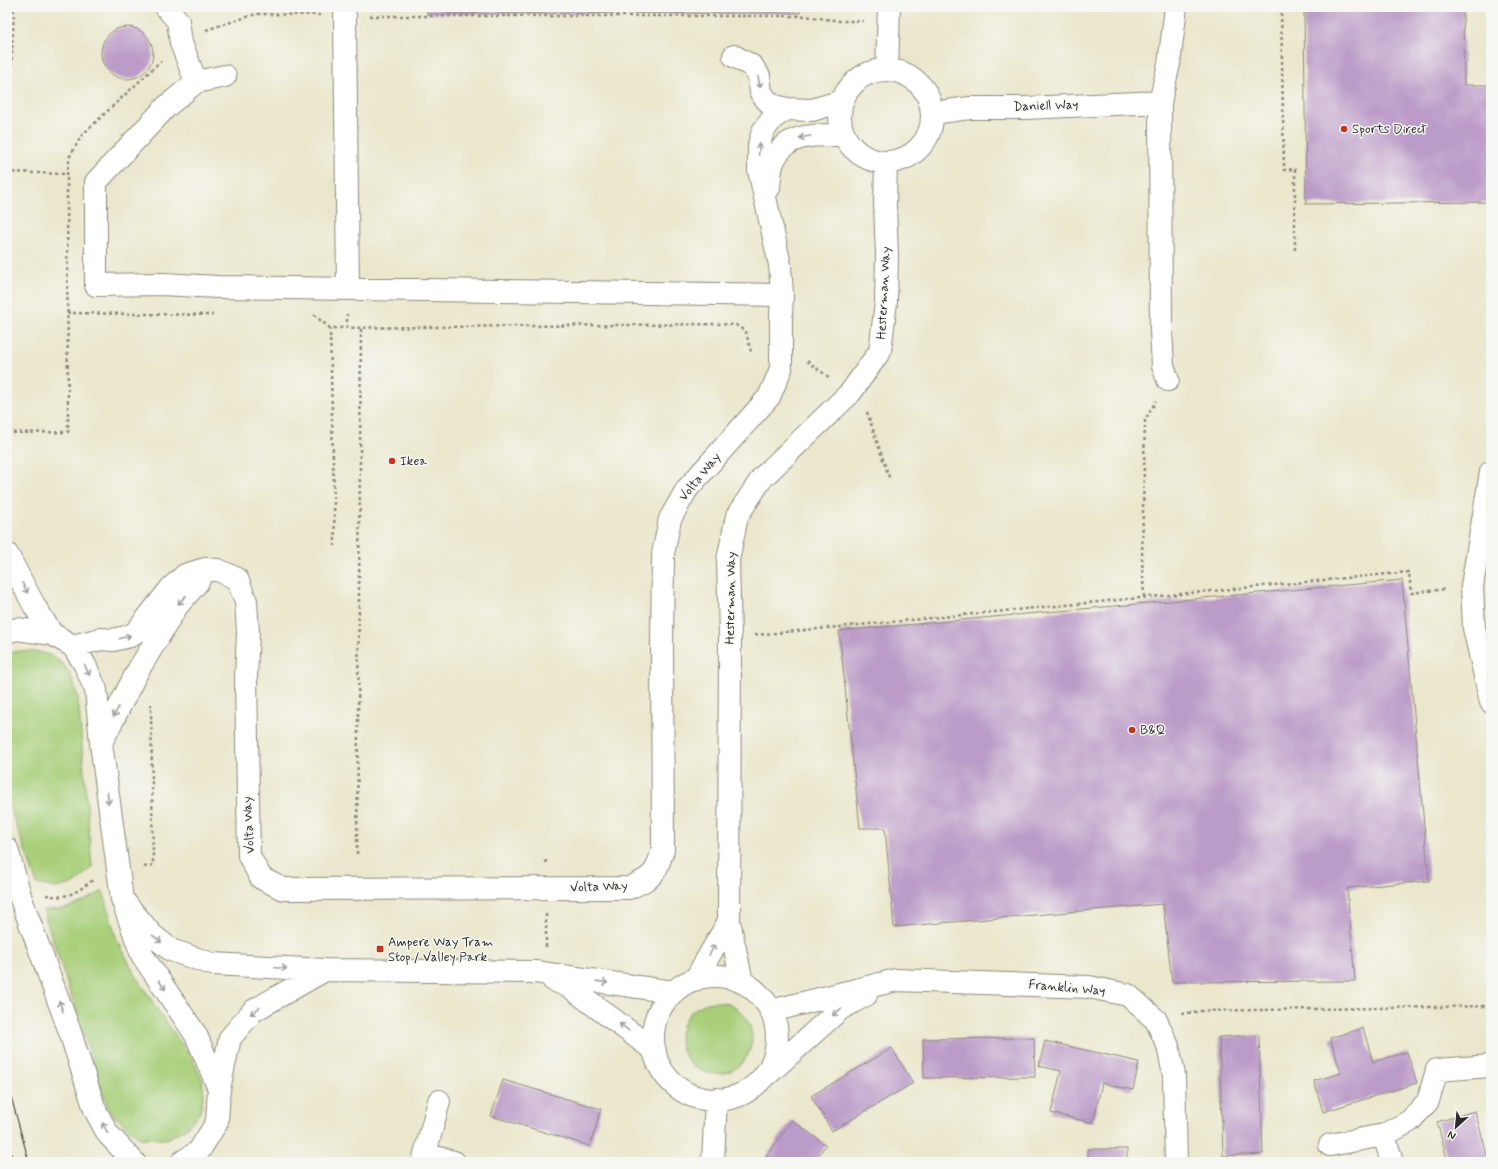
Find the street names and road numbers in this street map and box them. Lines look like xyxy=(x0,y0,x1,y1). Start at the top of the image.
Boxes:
street label: Daniell Way xyxy=(1013,96,1079,116)
street label: Hesterman Way xyxy=(873,246,895,340)
street label: Volta Way xyxy=(675,449,725,505)
street label: Hesterman Way xyxy=(722,551,740,645)
street label: Volta Way xyxy=(239,795,259,854)
street label: Volta Way xyxy=(570,877,628,896)
street label: Franklin Way xyxy=(1028,976,1106,1000)

